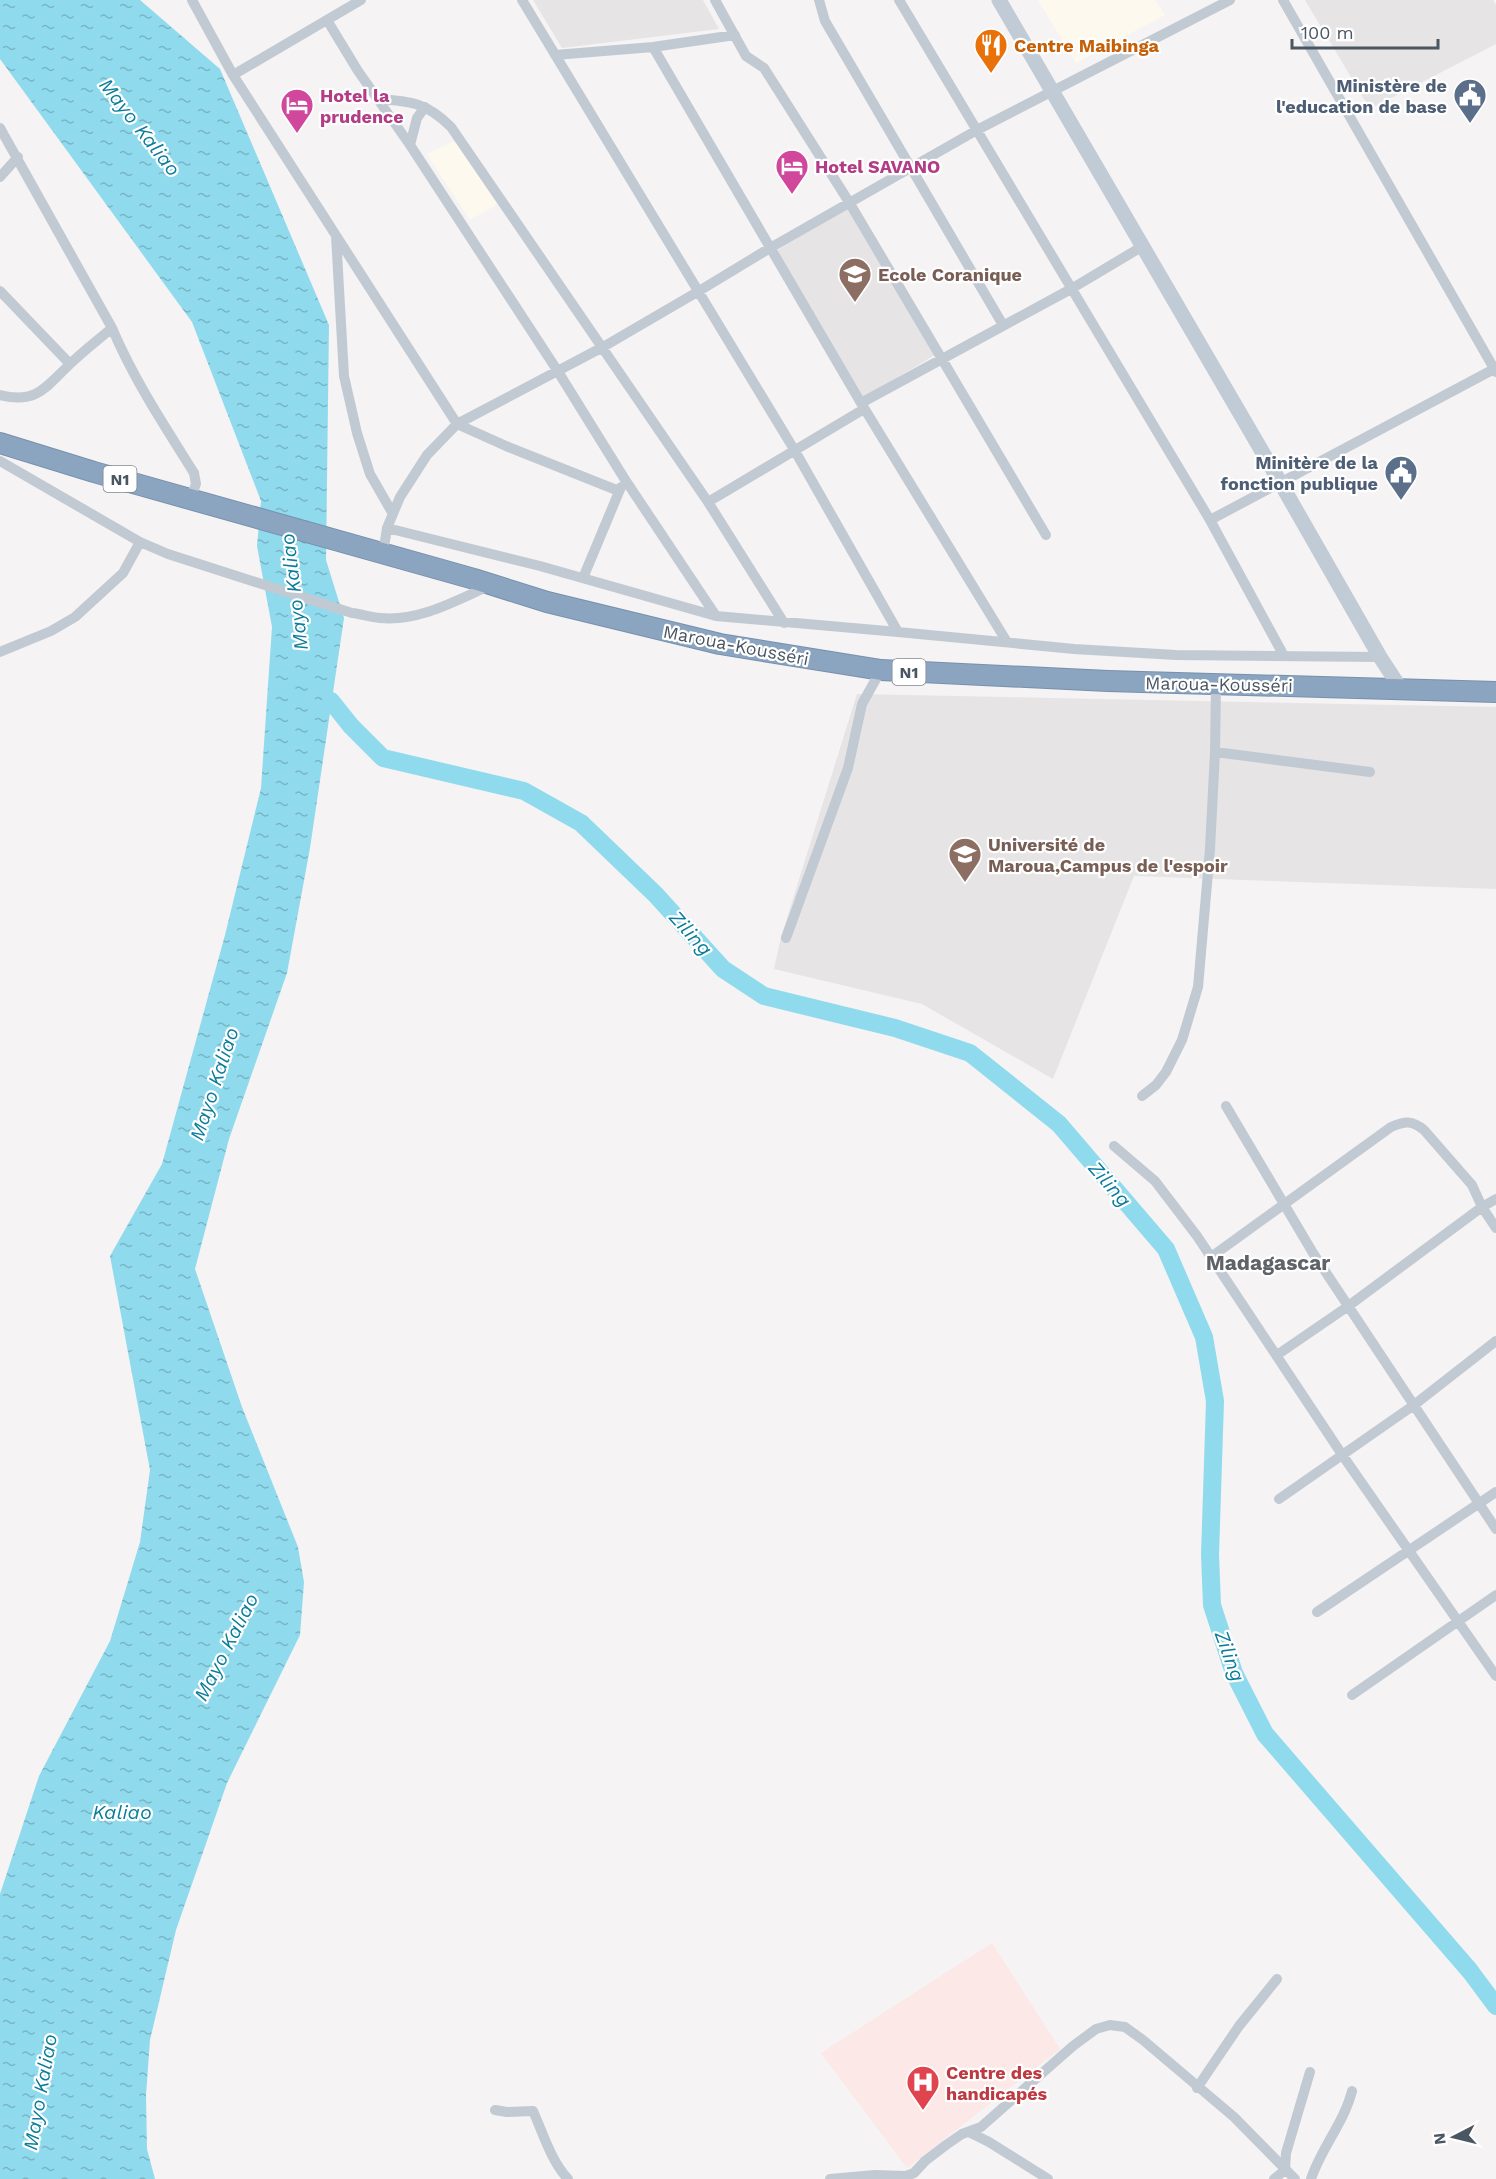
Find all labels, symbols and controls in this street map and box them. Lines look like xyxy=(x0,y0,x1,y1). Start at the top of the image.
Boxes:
scale bar xyxy=(1292,12,1438,50)
text: 100 m xyxy=(1301,22,1354,43)
restaurant icon: Centre Maibinga xyxy=(973,27,1009,74)
place label: Centre Maibinga xyxy=(1014,35,1160,56)
water label: Mayo Kaliao xyxy=(94,73,186,181)
place label: Ministère de l'education de base xyxy=(1276,75,1447,117)
public building icon: Ministère de l'education de base xyxy=(1452,77,1488,124)
place label: Hotel la prudence xyxy=(320,85,404,127)
hotel icon: Hotel la prudence xyxy=(279,87,315,134)
hotel icon: Hotel SAVANO xyxy=(774,148,810,195)
place label: Hotel SAVANO xyxy=(815,156,940,177)
school or university icon: Ecole Coranique xyxy=(837,256,873,303)
place label: Ecole Coranique xyxy=(878,264,1022,285)
place label: Minitère de la fonction publique xyxy=(1221,452,1379,494)
public building icon: Minitère de la fonction publique xyxy=(1383,454,1419,501)
road number: N1 xyxy=(104,466,136,492)
water label: Mayo Kaliao xyxy=(275,532,313,652)
street label: Maroua-Kousséri xyxy=(661,621,811,669)
road number: N1 xyxy=(892,659,926,685)
street label: Maroua-Kousséri xyxy=(1145,672,1293,696)
place label: Université de Maroua,Campus de l'espoir xyxy=(988,834,1228,876)
school or university icon: Université de Maroua,Campus de l'espoir xyxy=(947,836,983,883)
water label: Ziling xyxy=(664,905,717,961)
water label: Mayo Kaliao xyxy=(184,1024,244,1144)
water label: Ziling xyxy=(1083,1156,1136,1212)
district label: Madagascar xyxy=(1206,1250,1330,1275)
water label: Mayo Kaliao xyxy=(189,1589,263,1705)
water label: Ziling xyxy=(1209,1626,1250,1685)
water label: Kaliao xyxy=(92,1800,152,1824)
water label: Mayo Kaliao xyxy=(18,2032,62,2152)
place label: Centre des handicapés xyxy=(946,2062,1048,2104)
hospital icon: Centre des handicapés xyxy=(905,2064,941,2111)
north arrow xyxy=(1424,2107,1484,2167)
text: N xyxy=(1429,2132,1450,2146)

